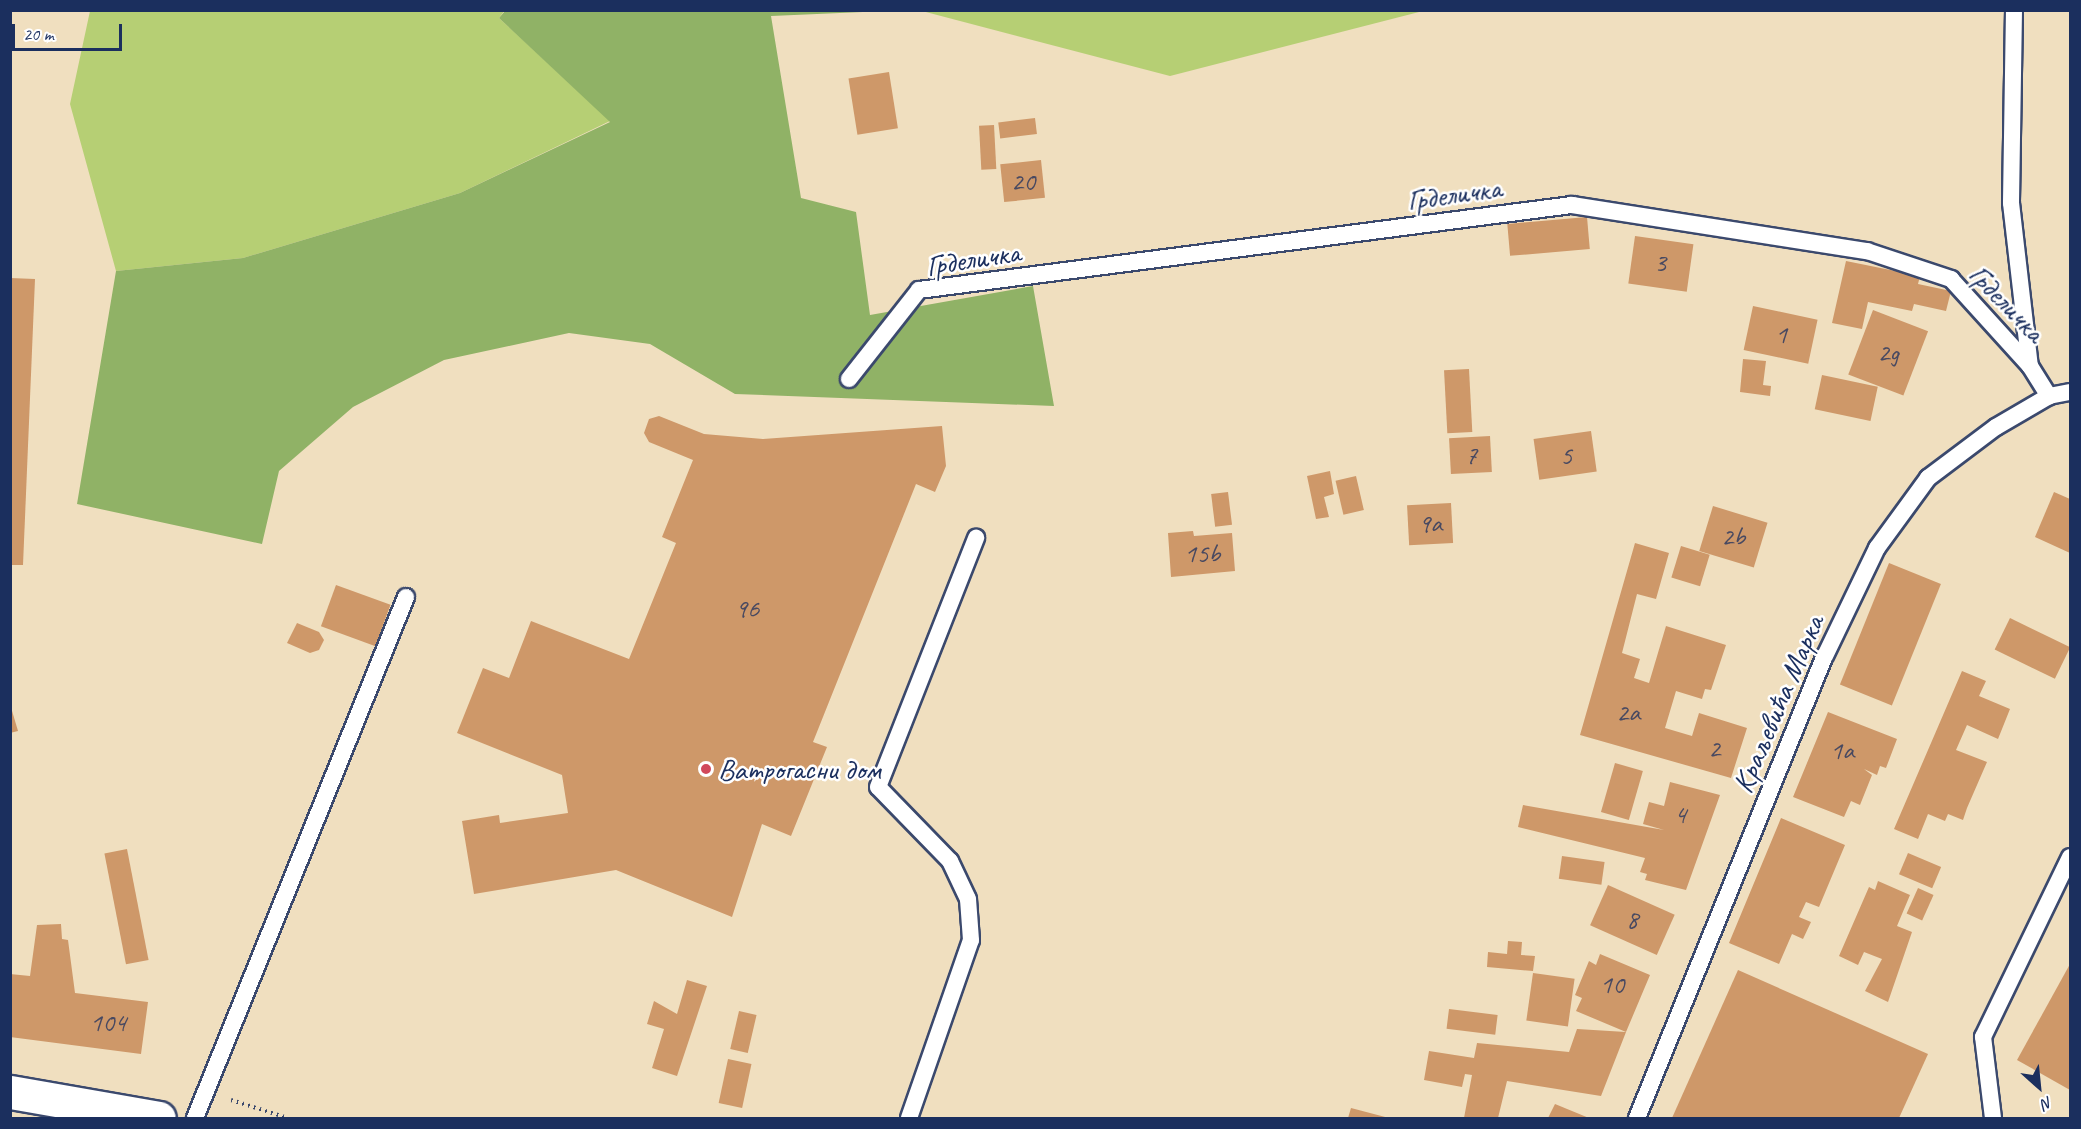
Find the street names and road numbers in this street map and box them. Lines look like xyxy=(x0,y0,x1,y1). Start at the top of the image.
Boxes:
street label: Грделичка xyxy=(1405,170,1503,218)
street label: Грделичка xyxy=(924,234,1022,284)
street label: Грделичка xyxy=(1961,256,2053,350)
street label: Краљевића Марка xyxy=(1724,609,1832,799)

